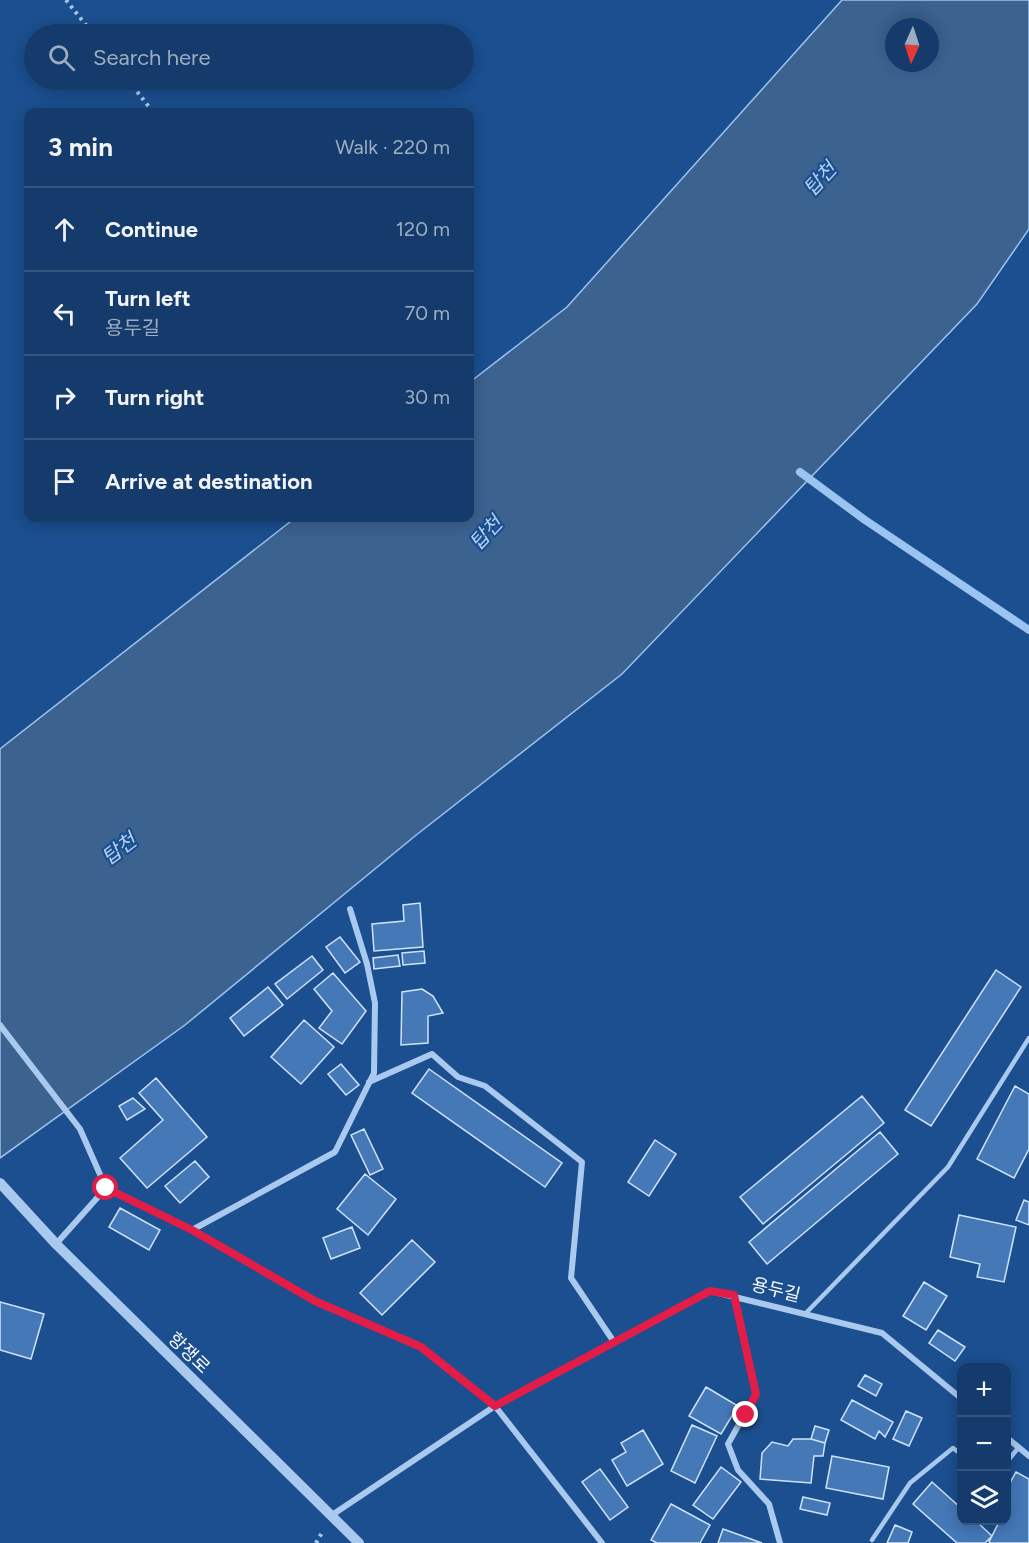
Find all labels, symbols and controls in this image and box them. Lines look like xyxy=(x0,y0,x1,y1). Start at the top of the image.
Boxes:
north arrow xyxy=(885,18,939,72)
search box xyxy=(24,24,474,90)
icon: search xyxy=(45,41,78,74)
text: Search here xyxy=(93,44,211,71)
text: 3 min xyxy=(48,131,113,163)
text: Walk · 220 m xyxy=(335,135,450,159)
water label: 탑천 xyxy=(799,155,843,201)
icon: ahead xyxy=(48,213,81,246)
text: Continue xyxy=(105,216,198,243)
text: 120 m xyxy=(396,217,450,241)
text: Turn left xyxy=(105,285,191,312)
icon: left xyxy=(48,297,81,330)
text: 70 m xyxy=(404,301,450,325)
text: 용두길 xyxy=(105,316,160,340)
icon: right xyxy=(48,381,81,414)
text: Turn right xyxy=(105,384,204,411)
text: 30 m xyxy=(404,385,450,409)
icon: arrive xyxy=(48,465,81,498)
text: Arrive at destination xyxy=(105,468,313,495)
water label: 탑천 xyxy=(465,509,509,555)
water label: 탑천 xyxy=(97,827,143,870)
route start xyxy=(92,1174,118,1200)
street label: 용두길 xyxy=(749,1273,803,1307)
street label: 항쟁로 xyxy=(163,1328,215,1378)
map controls xyxy=(957,1363,1011,1525)
button: + xyxy=(957,1363,1011,1417)
route end xyxy=(732,1401,758,1427)
button: − xyxy=(957,1417,1011,1471)
button: layers xyxy=(957,1471,1011,1525)

